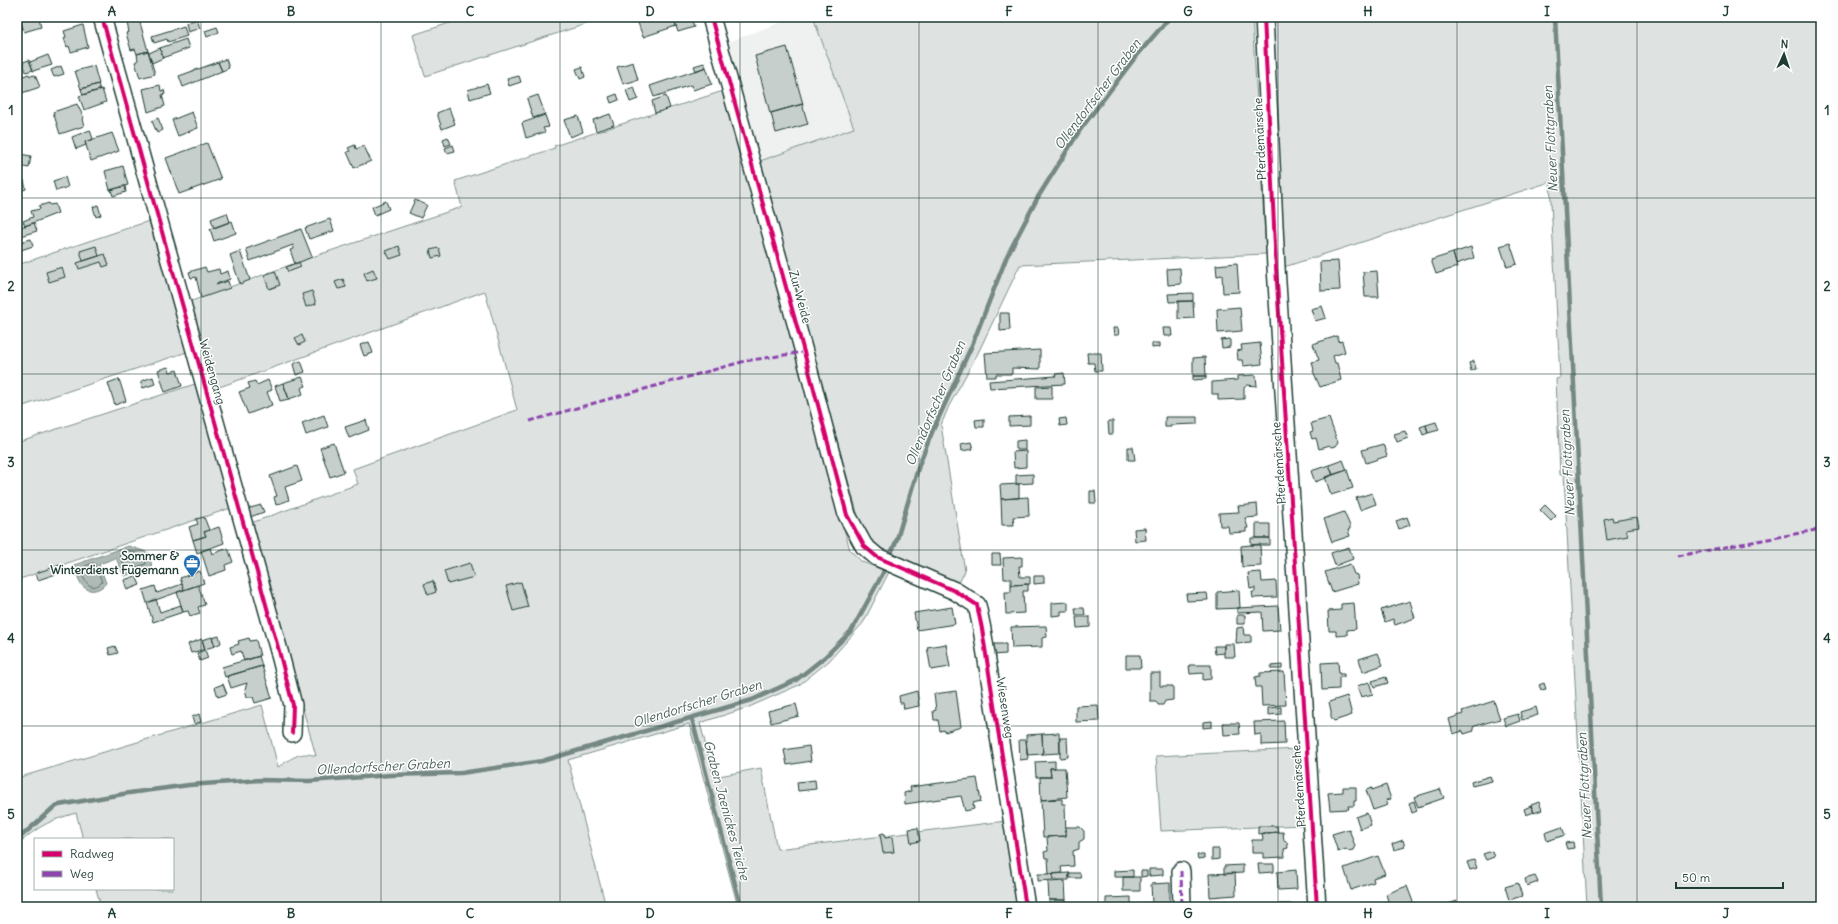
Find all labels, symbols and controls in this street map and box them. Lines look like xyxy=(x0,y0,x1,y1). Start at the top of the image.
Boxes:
text: A xyxy=(108,3,117,20)
text: B xyxy=(287,3,296,20)
text: C xyxy=(466,3,475,20)
text: D xyxy=(645,3,655,20)
text: E xyxy=(825,3,833,20)
text: F xyxy=(1005,3,1013,20)
text: G xyxy=(1183,3,1193,20)
text: H xyxy=(1363,3,1373,20)
text: I xyxy=(1544,3,1550,20)
text: J xyxy=(1723,3,1730,20)
north arrow xyxy=(1764,34,1804,74)
water label: Ollendorfscher Graben xyxy=(1050,35,1145,153)
text: N xyxy=(1780,37,1789,51)
water label: Neuer Flottgraben xyxy=(1539,85,1562,193)
street label: Pferdemärsche xyxy=(1250,97,1269,181)
text: 1 xyxy=(8,102,14,119)
text: 1 xyxy=(1824,102,1830,119)
street label: Zur Weide xyxy=(786,269,815,325)
text: 2 xyxy=(7,278,15,295)
text: 2 xyxy=(1823,278,1831,295)
street label: Weidengang xyxy=(196,337,229,406)
water label: Ollendorfscher Graben xyxy=(901,338,970,468)
water label: Neuer Flottgraben xyxy=(1556,409,1579,517)
street label: Pferdemärsche xyxy=(1268,421,1289,505)
text: 3 xyxy=(7,454,15,471)
text: 3 xyxy=(1823,454,1831,471)
place label: Sommer & Winterdienst Fügemann xyxy=(50,548,180,578)
office icon: Sommer & Winterdienst Fügemann xyxy=(182,553,202,578)
text: 4 xyxy=(7,630,15,647)
text: 4 xyxy=(1823,630,1831,647)
water label: Ollendorfscher Graben xyxy=(631,676,764,731)
street label: Wiesenweg xyxy=(993,676,1018,739)
water label: Neuer Flottgraben xyxy=(1573,732,1596,840)
water label: Graben Jaenickes Teiche xyxy=(700,738,754,883)
street label: Pferdemärsche xyxy=(1288,744,1309,828)
water label: Ollendorfscher Graben xyxy=(316,754,451,778)
text: 5 xyxy=(7,806,15,823)
text: 5 xyxy=(1823,806,1831,823)
legend xyxy=(34,838,174,890)
text: Radweg xyxy=(70,846,114,861)
scale bar xyxy=(1676,864,1783,890)
text: Weg xyxy=(70,866,94,881)
text: 50 m xyxy=(1682,870,1711,885)
text: A xyxy=(108,905,117,922)
text: B xyxy=(287,905,296,922)
text: C xyxy=(466,905,475,922)
text: D xyxy=(645,905,655,922)
text: E xyxy=(825,905,833,922)
text: F xyxy=(1005,905,1013,922)
text: G xyxy=(1183,905,1193,922)
text: H xyxy=(1363,905,1373,922)
text: I xyxy=(1544,905,1550,922)
text: J xyxy=(1723,905,1730,922)

